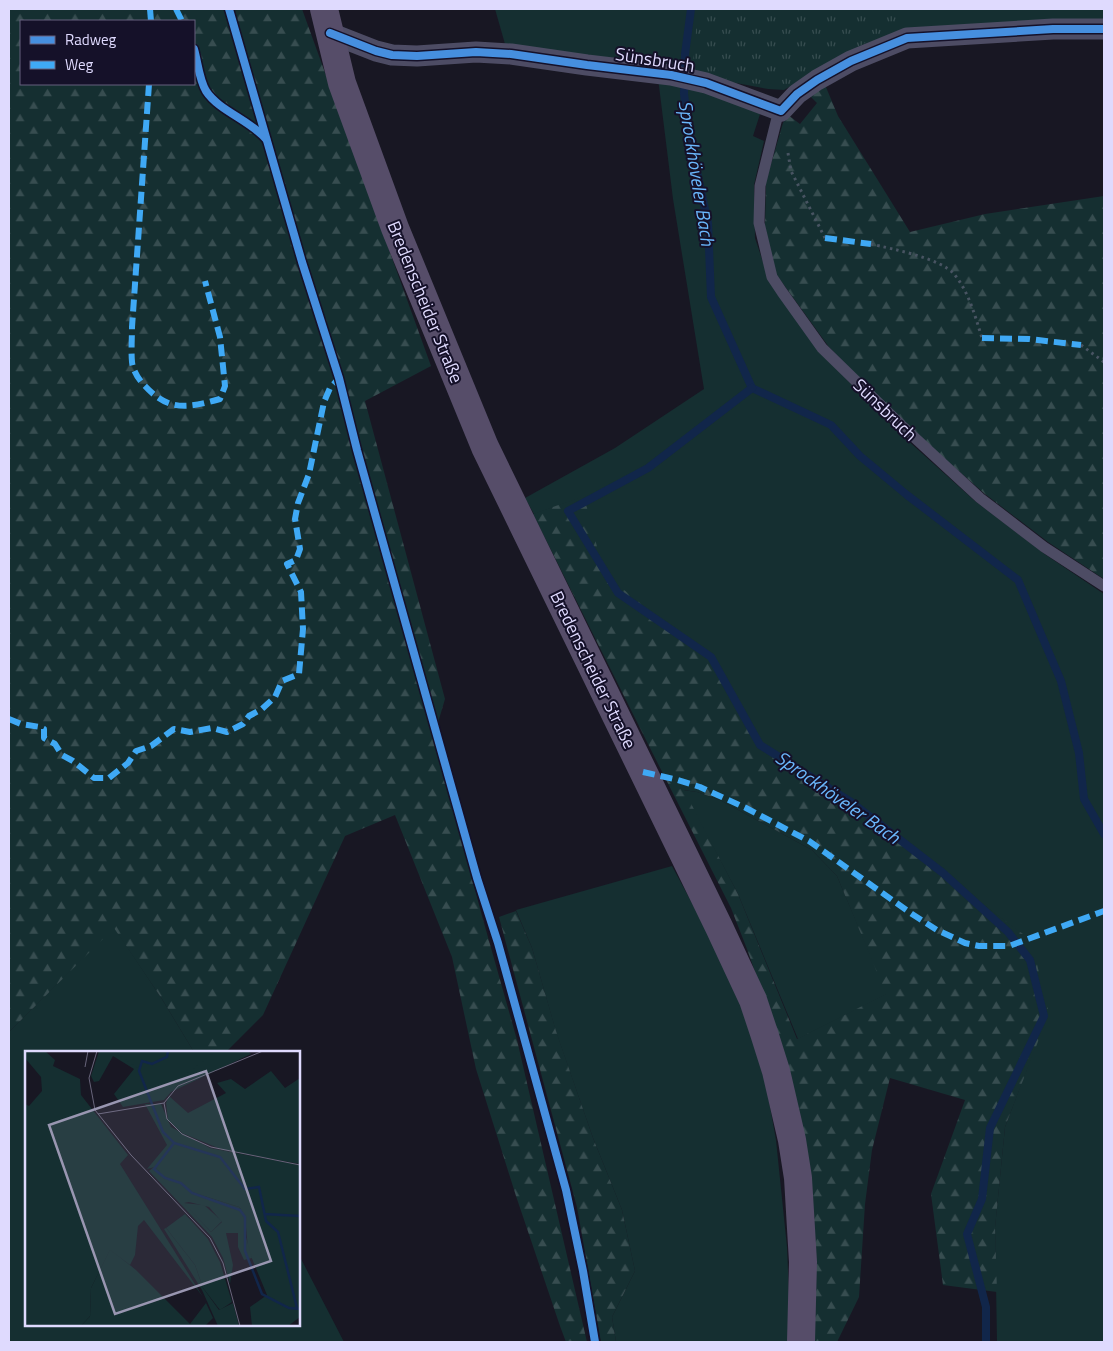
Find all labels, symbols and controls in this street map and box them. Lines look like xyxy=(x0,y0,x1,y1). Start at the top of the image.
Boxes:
legend xyxy=(20,20,195,85)
text: Radweg xyxy=(65,28,117,51)
street label: Sünsbruch xyxy=(613,40,697,79)
text: Weg xyxy=(65,53,94,76)
water label: Sprockhöveler Bach xyxy=(672,98,723,248)
street label: Bredenscheider Straße xyxy=(381,217,470,387)
street label: Sünsbruch xyxy=(847,372,924,447)
street label: Bredenscheider Straße xyxy=(543,586,643,753)
water label: Sprockhöveler Bach xyxy=(770,743,907,851)
inset map xyxy=(25,1051,300,1326)

